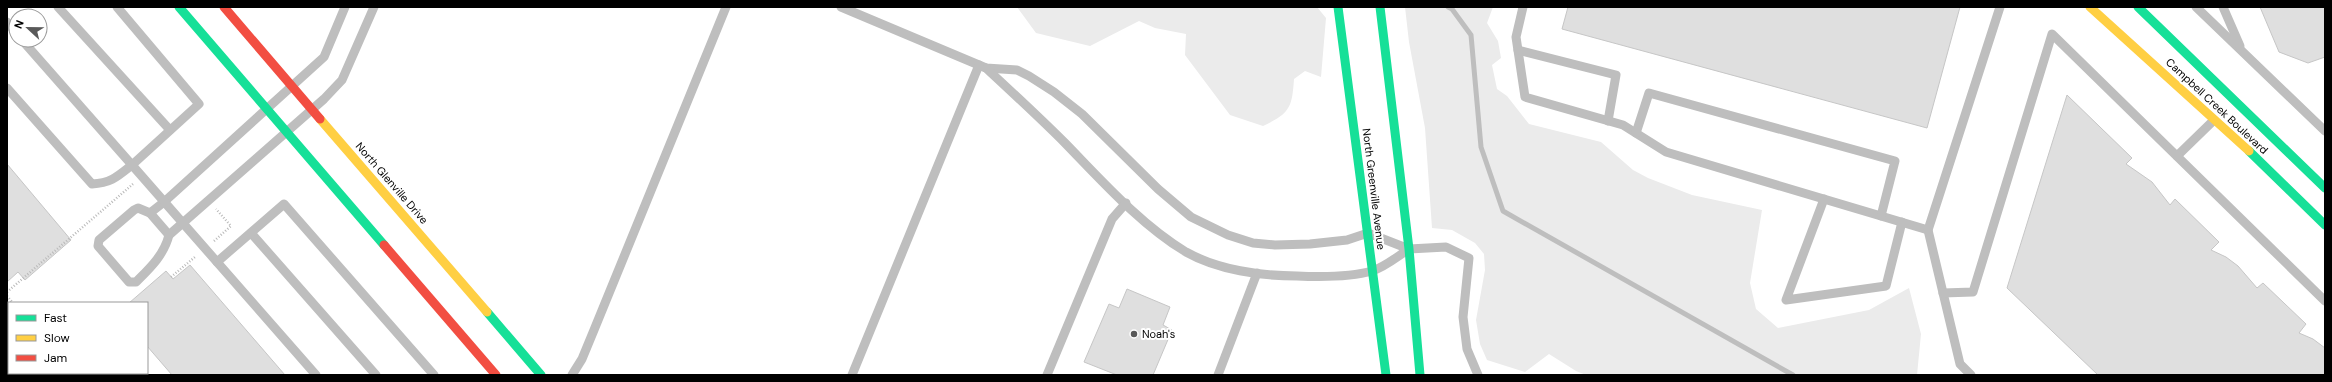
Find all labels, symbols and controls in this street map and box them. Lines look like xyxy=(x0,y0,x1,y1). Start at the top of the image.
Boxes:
north arrow xyxy=(8,8,48,48)
text: N xyxy=(11,18,27,31)
street label: Campbell Creek Boulevard xyxy=(2163,55,2271,157)
street label: North Greenville Avenue xyxy=(1360,127,1388,251)
street label: North Glenville Drive xyxy=(353,139,431,227)
legend xyxy=(8,302,148,374)
text: Fast xyxy=(44,310,67,326)
place label: Noah's xyxy=(1142,327,1175,341)
marker: Noah's xyxy=(1129,329,1139,339)
text: Slow xyxy=(44,330,70,346)
text: Jam xyxy=(44,350,67,366)

